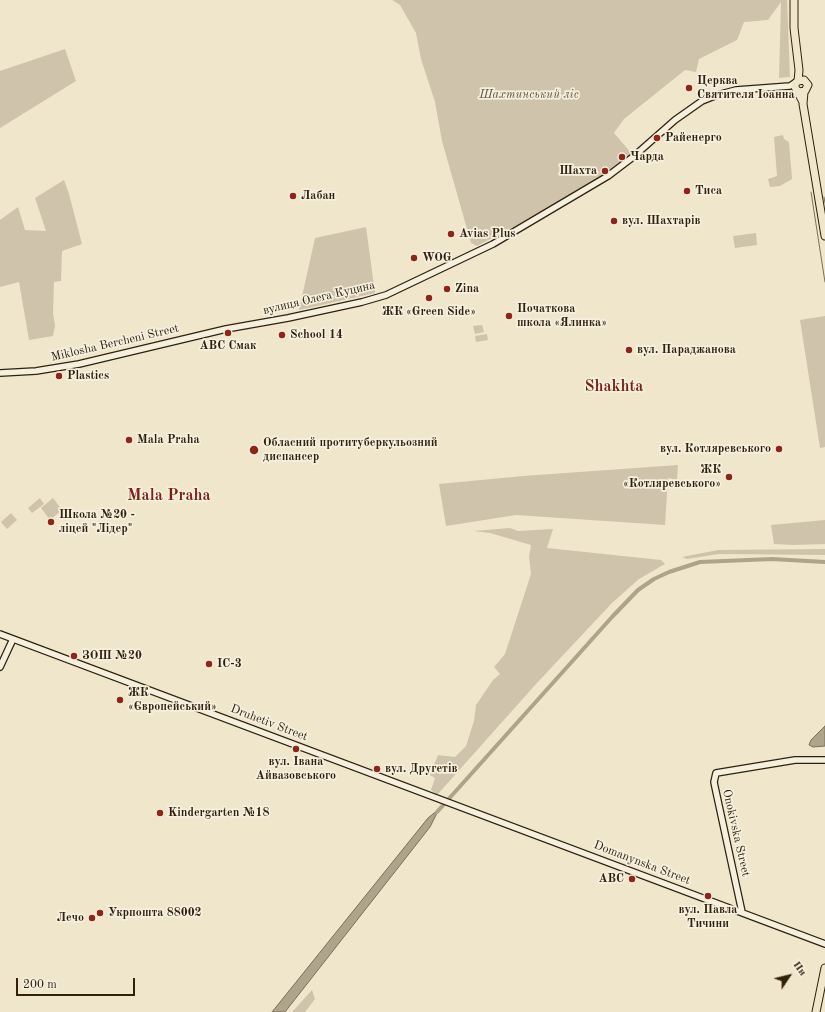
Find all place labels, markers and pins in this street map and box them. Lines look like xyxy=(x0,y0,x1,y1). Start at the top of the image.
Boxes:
place label: Церква Святителя Іоанна xyxy=(697,74,795,102)
marker: Церква Святителя Іоанна xyxy=(684,83,694,93)
place label: Райенерго xyxy=(665,131,722,145)
marker: Райенерго xyxy=(652,133,662,143)
place label: Чарда xyxy=(630,150,664,164)
marker: Чарда xyxy=(617,152,627,162)
place label: Шахта xyxy=(559,164,597,178)
marker: Шахта xyxy=(600,166,610,176)
place label: Тиса xyxy=(695,184,722,198)
marker: Тиса xyxy=(682,186,692,196)
place label: Лабан xyxy=(301,189,335,203)
marker: Лабан xyxy=(288,191,298,201)
place label: вул. Шахтарів xyxy=(622,214,701,228)
marker: вул. Шахтарів xyxy=(609,216,619,226)
place label: Avias Plus xyxy=(459,227,515,241)
marker: Avias Plus xyxy=(446,229,456,239)
place label: WOG xyxy=(422,251,451,265)
marker: WOG xyxy=(409,253,419,263)
place label: Zina xyxy=(455,282,479,296)
marker: Zina xyxy=(442,284,452,294)
marker: ЖК «Green Side» xyxy=(424,293,434,303)
place label: Початкова школа «Ялинка» xyxy=(517,302,607,330)
place label: ЖК «Green Side» xyxy=(382,305,476,319)
marker: Початкова школа «Ялинка» xyxy=(504,311,514,321)
marker: ABC Смак xyxy=(223,328,233,338)
place label: School 14 xyxy=(290,328,343,342)
marker: School 14 xyxy=(277,330,287,340)
place label: ABC Смак xyxy=(200,339,256,353)
place label: вул. Параджанова xyxy=(637,343,736,357)
marker: вул. Параджанова xyxy=(624,345,634,355)
place label: Plastics xyxy=(67,369,109,383)
marker: Plastics xyxy=(54,371,64,381)
place label: Mala Praha xyxy=(137,433,199,447)
marker: Mala Praha xyxy=(124,435,134,445)
place label: Обласний протитуберкульозний диспансер xyxy=(263,436,438,464)
place label: вул. Котляревського xyxy=(660,442,771,456)
marker: Обласний протитуберкульозний диспансер xyxy=(248,444,260,456)
marker: вул. Котляревського xyxy=(774,444,784,454)
place label: ЖК «Котляревського» xyxy=(623,463,721,491)
marker: ЖК «Котляревського» xyxy=(724,472,734,482)
place label: Школа №20 - ліцей "Лідер" xyxy=(59,508,135,536)
marker: Школа №20 - ліцей "Лідер" xyxy=(46,517,56,527)
place label: ЗОШ №20 xyxy=(82,649,142,663)
marker: ЗОШ №20 xyxy=(69,651,79,661)
place label: ІС-3 xyxy=(217,657,242,671)
marker: ІС-3 xyxy=(204,659,214,669)
place label: ЖК «Європейський» xyxy=(128,686,217,714)
marker: ЖК «Європейський» xyxy=(115,695,125,705)
marker: вул. Івана Айвазовського xyxy=(291,744,301,754)
place label: вул. Івана Айвазовського xyxy=(256,755,336,783)
place label: вул. Другетів xyxy=(385,762,457,776)
marker: вул. Другетів xyxy=(372,764,382,774)
place label: Kindergarten №18 xyxy=(168,806,270,820)
marker: Kindergarten №18 xyxy=(155,808,165,818)
place label: ABC xyxy=(599,872,624,886)
marker: ABC xyxy=(627,874,637,884)
marker: вул. Павла Тичини xyxy=(703,891,713,901)
place label: вул. Павла Тичини xyxy=(679,903,737,931)
place label: Укрпошта 88002 xyxy=(108,906,202,920)
marker: Укрпошта 88002 xyxy=(95,908,105,918)
place label: Лечо xyxy=(57,911,84,925)
marker: Лечо xyxy=(87,913,97,923)

